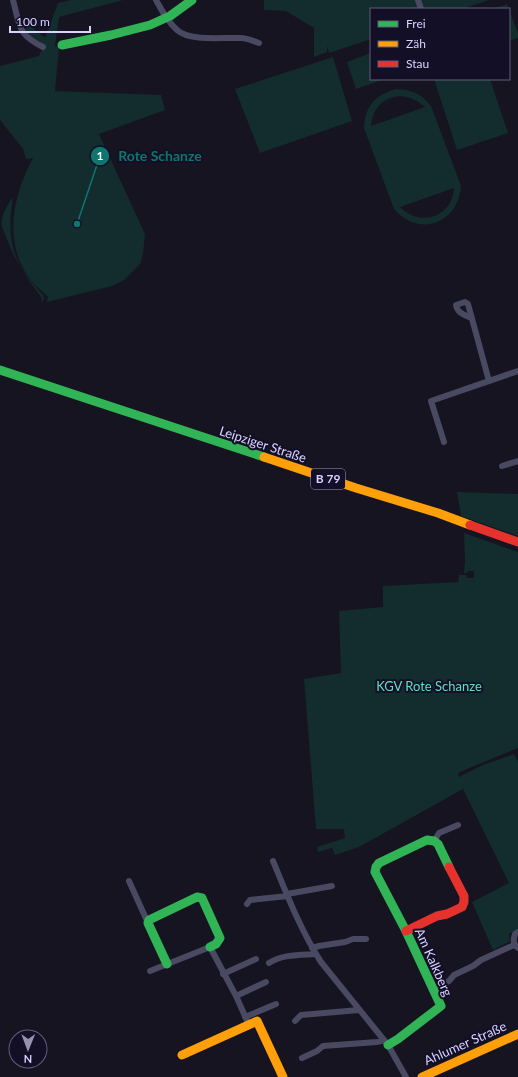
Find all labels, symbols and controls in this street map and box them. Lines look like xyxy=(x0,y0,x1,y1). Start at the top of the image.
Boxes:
scale bar xyxy=(10,8,90,34)
legend xyxy=(370,8,510,80)
text: 100 m xyxy=(16,14,50,29)
text: Frei xyxy=(406,16,426,31)
text: Zäh xyxy=(406,36,426,51)
text: Stau xyxy=(406,56,429,71)
callout: Rote Schanze xyxy=(90,143,210,169)
text: Rote Schanze xyxy=(118,147,202,164)
text: 1 xyxy=(97,148,104,163)
street label: Leipziger Straße xyxy=(217,422,309,466)
road number: B 79 xyxy=(311,469,345,489)
park label: KGV Rote Schanze xyxy=(376,678,482,694)
street label: Am Kalkberg xyxy=(412,925,456,999)
street label: Ahlumer Straße xyxy=(421,1018,509,1068)
north arrow xyxy=(8,1029,48,1069)
text: N xyxy=(23,1053,32,1066)

